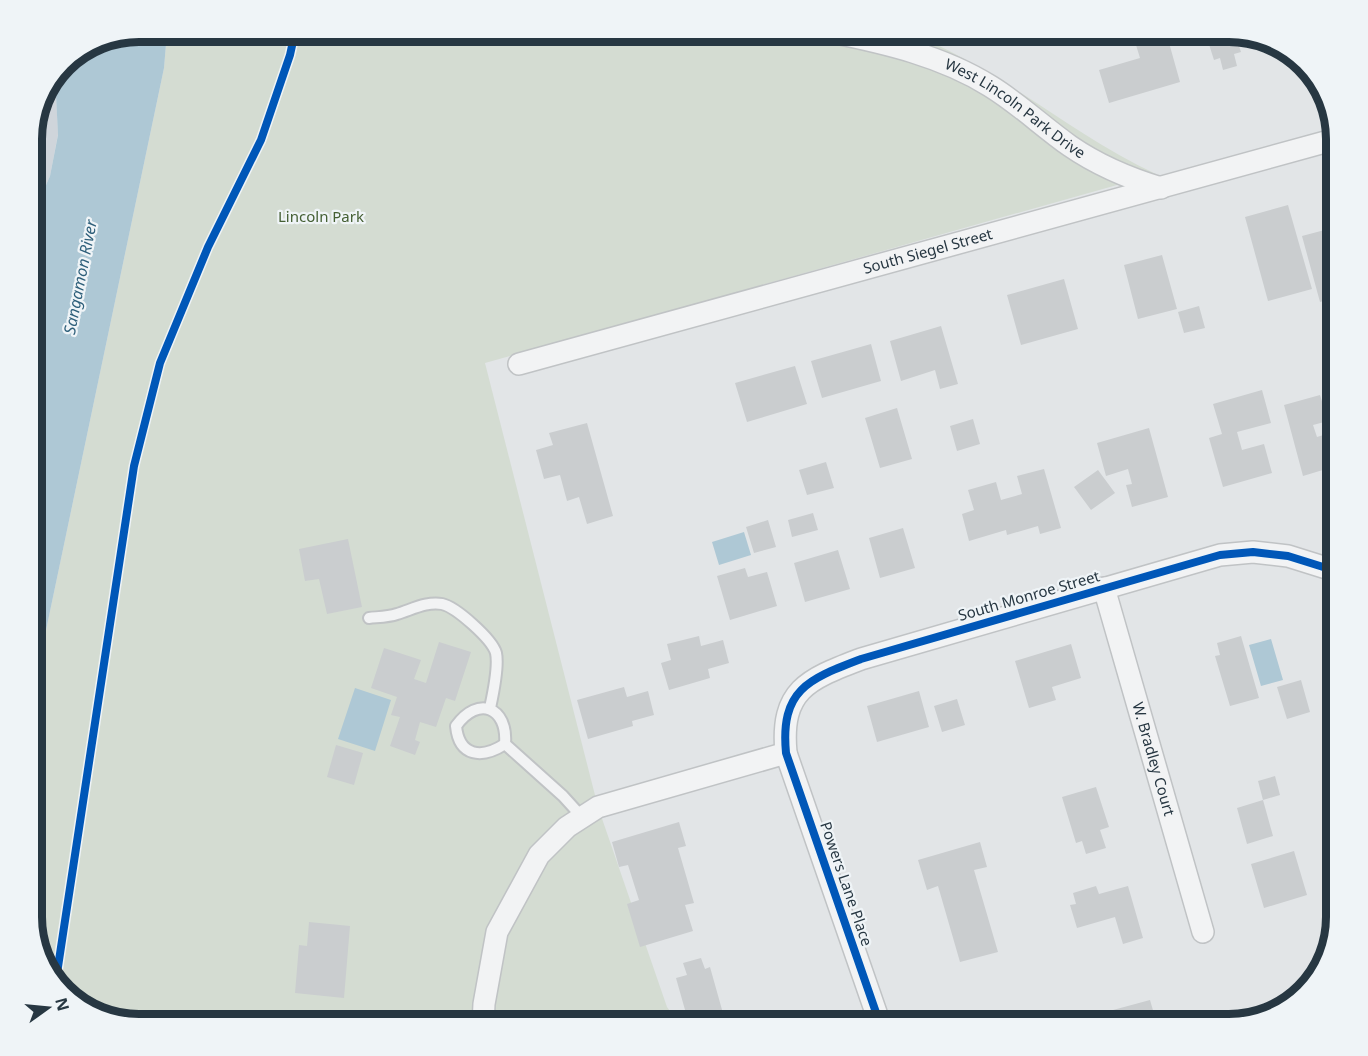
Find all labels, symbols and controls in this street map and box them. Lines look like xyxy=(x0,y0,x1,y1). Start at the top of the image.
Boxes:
street label: West Lincoln Park Drive xyxy=(942,53,1089,162)
park label: Lincoln Park xyxy=(278,206,364,226)
water label: Sangamon River xyxy=(58,217,102,336)
street label: South Siegel Street xyxy=(861,223,995,278)
street label: South Monroe Street xyxy=(956,565,1102,625)
street label: W. Bradley Court xyxy=(1128,700,1180,819)
street label: Powers Lane Place xyxy=(816,819,878,949)
north arrow xyxy=(18,978,78,1038)
text: N xyxy=(50,995,75,1013)

